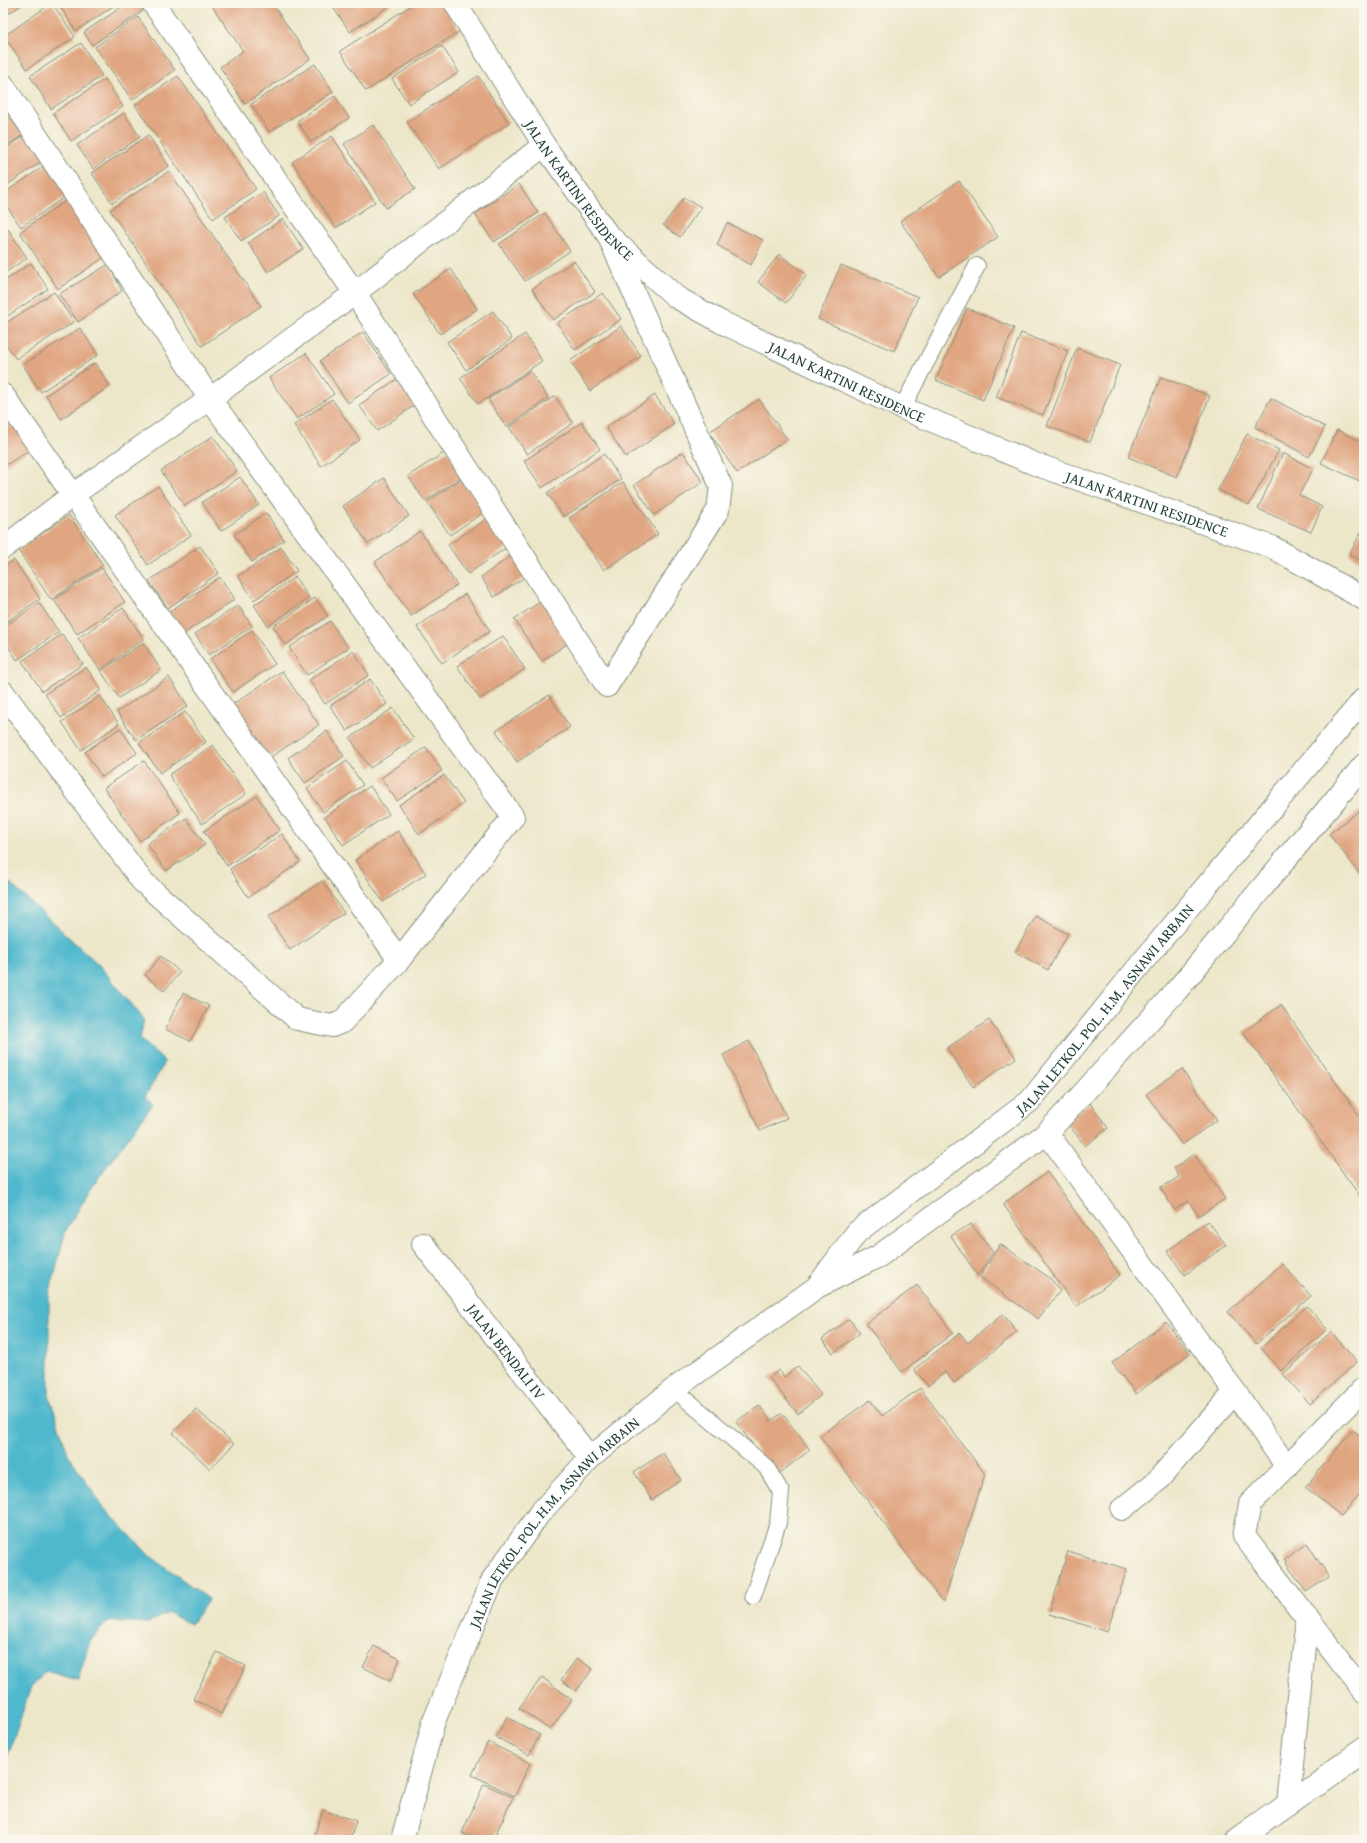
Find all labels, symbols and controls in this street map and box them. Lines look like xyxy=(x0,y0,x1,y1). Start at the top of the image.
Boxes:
street label: JALAN KARTINI RESIDENCE xyxy=(519,114,639,265)
street label: JALAN KARTINI RESIDENCE xyxy=(763,335,929,427)
street label: JALAN KARTINI RESIDENCE xyxy=(1061,464,1232,542)
street label: JALAN LETKOL. POL. H.M. ASNAWI ARBAIN xyxy=(1010,899,1198,1120)
street label: JALAN BENDALI IV xyxy=(461,1297,551,1404)
street label: JALAN LETKOL. POL. H.M. ASNAWI ARBAIN xyxy=(463,1411,644,1633)

